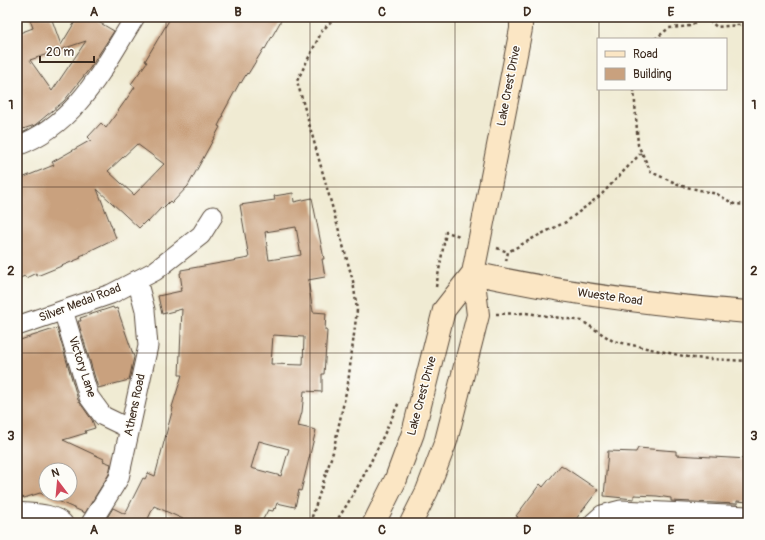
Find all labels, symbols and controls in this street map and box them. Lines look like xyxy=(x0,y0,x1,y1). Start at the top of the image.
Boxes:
text: A xyxy=(90,4,99,20)
text: B xyxy=(234,4,242,20)
text: C xyxy=(378,4,386,20)
text: D xyxy=(523,4,531,20)
text: E xyxy=(668,4,675,20)
scale bar xyxy=(40,38,94,64)
legend xyxy=(597,38,727,90)
street label: Lake Crest Drive xyxy=(494,44,524,128)
text: 20 m xyxy=(46,45,75,60)
text: Road xyxy=(633,47,658,62)
text: Building xyxy=(633,67,672,82)
text: 1 xyxy=(8,97,14,113)
text: 1 xyxy=(751,97,757,113)
text: 2 xyxy=(7,263,15,279)
text: 2 xyxy=(750,263,758,279)
street label: Silver Medal Road xyxy=(37,280,123,326)
street label: Wueste Road xyxy=(576,285,644,309)
street label: Victory Lane xyxy=(65,335,99,400)
street label: Lake Crest Drive xyxy=(404,355,440,437)
street label: Athens Road xyxy=(121,372,149,438)
text: 3 xyxy=(7,428,15,444)
text: 3 xyxy=(750,428,758,444)
north arrow xyxy=(38,462,78,502)
text: N xyxy=(50,465,61,480)
text: A xyxy=(90,522,99,538)
text: B xyxy=(234,522,242,538)
text: C xyxy=(378,522,386,538)
text: D xyxy=(523,522,531,538)
text: E xyxy=(668,522,675,538)

